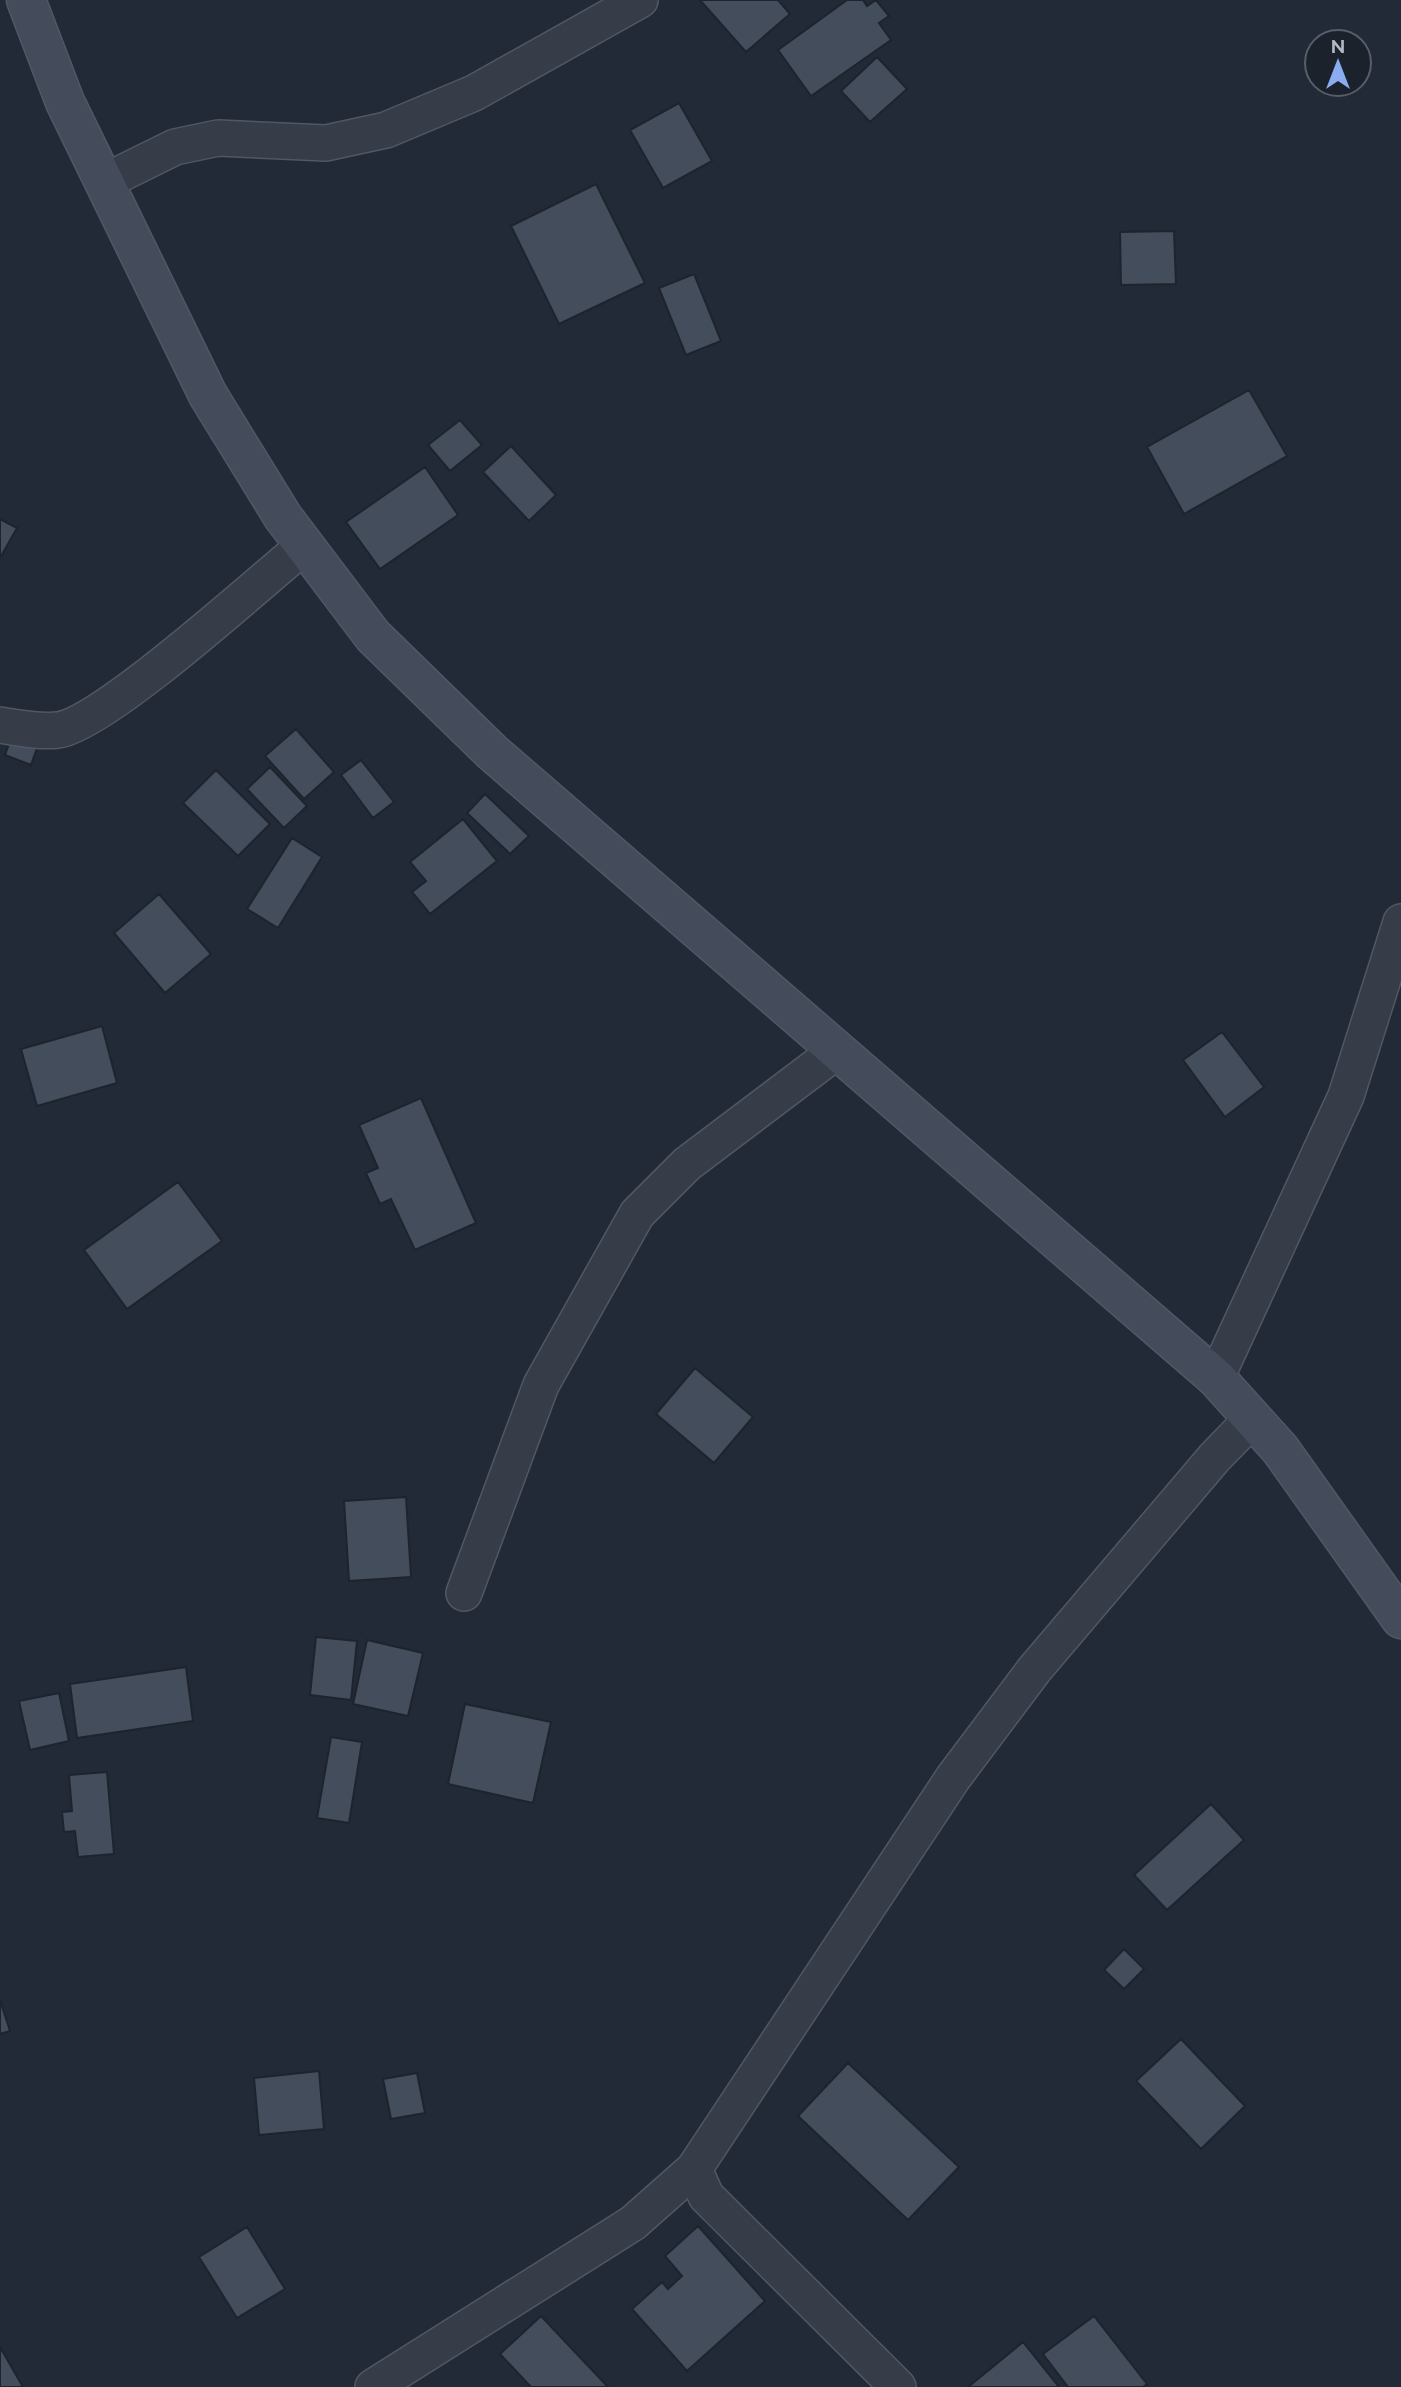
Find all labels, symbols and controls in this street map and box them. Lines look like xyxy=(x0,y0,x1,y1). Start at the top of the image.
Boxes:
north arrow xyxy=(1303,28,1373,98)
text: N xyxy=(1331,35,1345,57)

